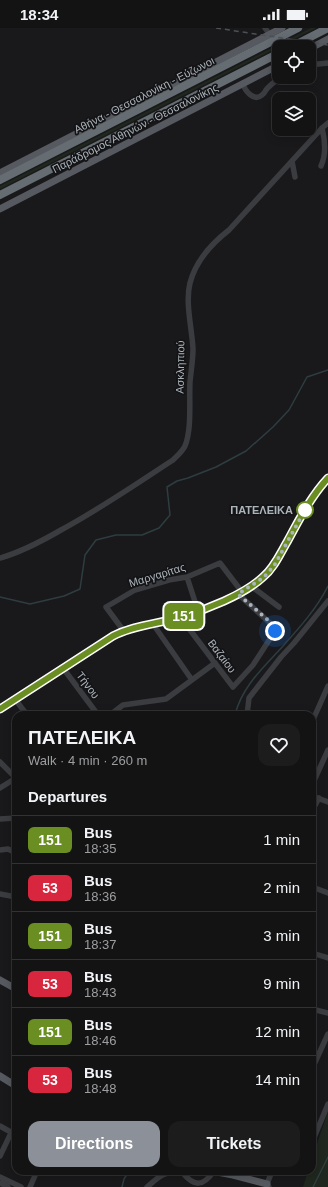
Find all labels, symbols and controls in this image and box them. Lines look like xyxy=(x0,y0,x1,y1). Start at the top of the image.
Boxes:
text: 18:34 xyxy=(20,6,58,23)
map controls xyxy=(272,40,316,136)
button: locate xyxy=(272,40,316,84)
street label: Αθήνα - Θεσσαλονίκη - Εύζωνοι xyxy=(72,54,216,136)
street label: Παράδρομος Αθηνών - Θεσσαλονίκης xyxy=(50,81,220,175)
button: layers xyxy=(272,92,316,136)
street label: Ασκληπιού xyxy=(174,340,186,394)
marker: ΠΑΤΕΛΕΙΚΑ xyxy=(296,501,314,519)
place label: ΠΑΤΕΛΕΙΚΑ xyxy=(230,504,293,516)
street label: Μαργαρίτας xyxy=(127,561,187,589)
line badge: 151 xyxy=(161,603,207,629)
text: 151 xyxy=(172,608,196,624)
your location xyxy=(265,621,285,641)
street label: Βαζαίου xyxy=(206,637,238,675)
street label: Τήνου xyxy=(74,669,102,701)
button: heart xyxy=(258,724,300,766)
text: ΠΑΤΕΛΕΙΚΑ xyxy=(28,727,136,748)
text: Walk · 4 min · 260 m xyxy=(28,753,147,768)
text: Departures xyxy=(28,788,107,805)
text: Bus xyxy=(84,824,112,841)
text: 1 min xyxy=(263,831,300,848)
text: 151 xyxy=(38,832,62,848)
text: 18:35 xyxy=(84,841,117,856)
text: Bus xyxy=(84,872,112,889)
text: 2 min xyxy=(263,879,300,896)
text: 53 xyxy=(42,880,58,896)
text: 18:36 xyxy=(84,889,117,904)
text: Bus xyxy=(84,920,112,937)
text: 3 min xyxy=(263,927,300,944)
text: 151 xyxy=(38,928,62,944)
text: 18:37 xyxy=(84,937,117,952)
text: Bus xyxy=(84,968,112,985)
text: 9 min xyxy=(263,975,300,992)
text: 53 xyxy=(42,976,58,992)
text: 18:43 xyxy=(84,985,117,1000)
text: Bus xyxy=(84,1016,112,1033)
text: 12 min xyxy=(255,1023,300,1040)
text: 151 xyxy=(38,1024,62,1040)
text: 18:46 xyxy=(84,1033,117,1048)
text: Bus xyxy=(84,1064,112,1081)
text: 14 min xyxy=(255,1071,300,1088)
text: 53 xyxy=(42,1072,58,1088)
text: 18:48 xyxy=(84,1081,117,1096)
button: Directions xyxy=(28,1121,160,1167)
button: Tickets xyxy=(168,1121,300,1167)

